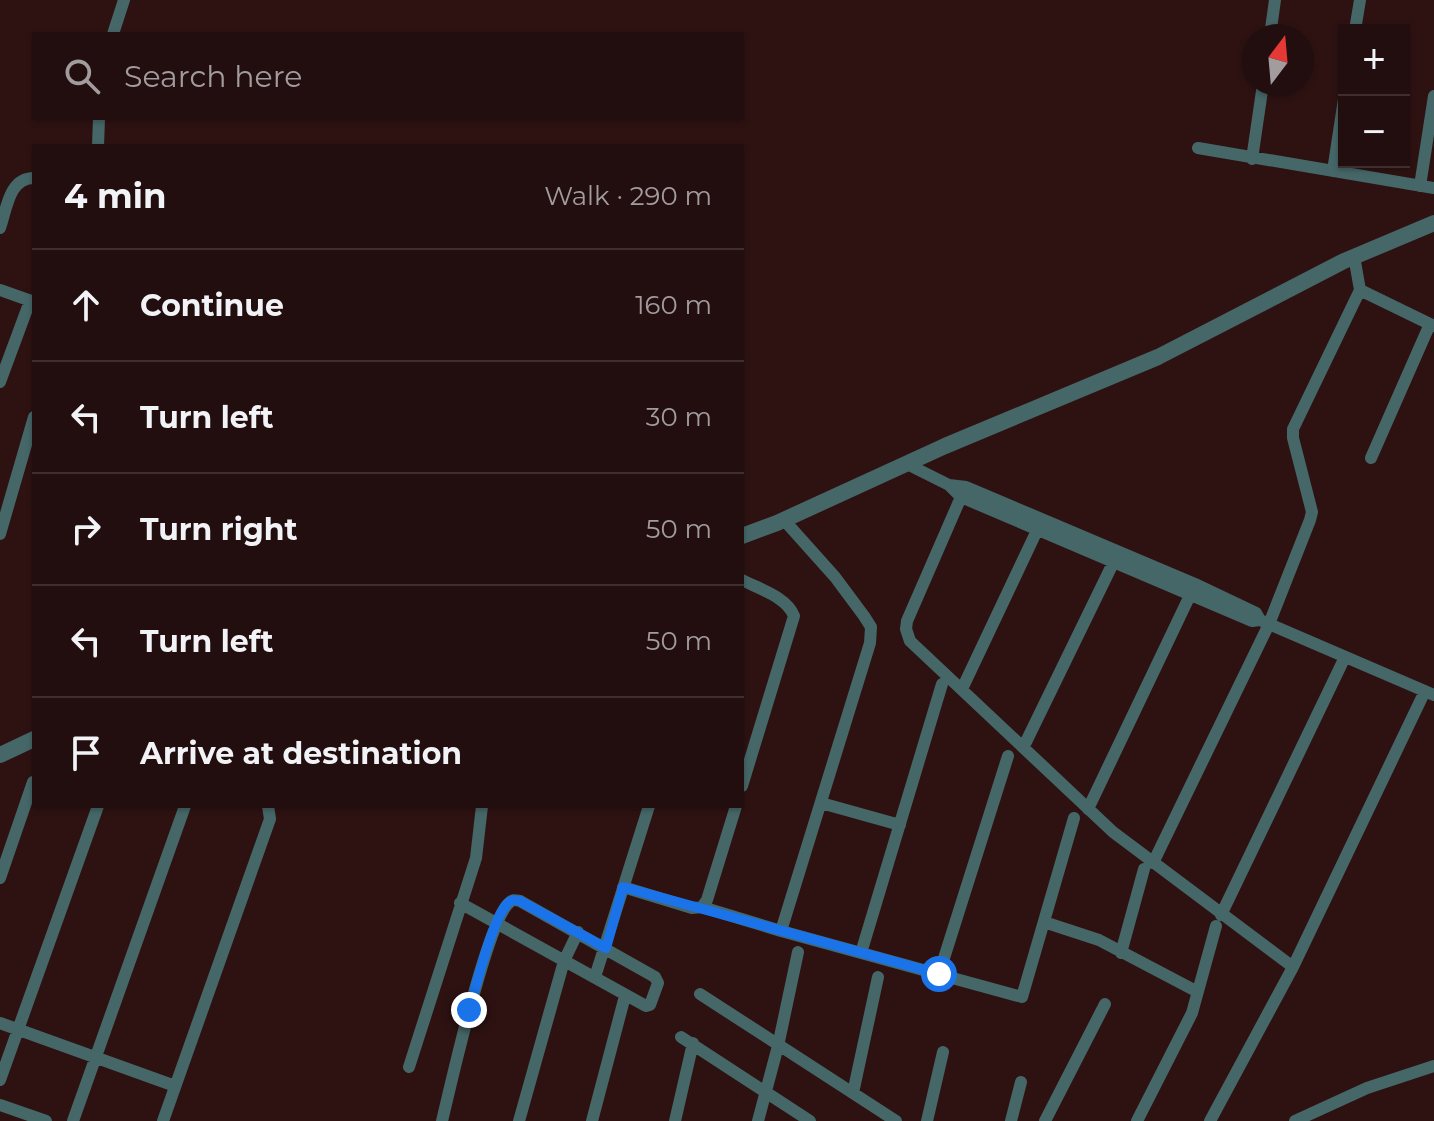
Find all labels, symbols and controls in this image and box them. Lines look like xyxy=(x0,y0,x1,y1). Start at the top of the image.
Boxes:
north arrow xyxy=(1242,24,1314,96)
map controls xyxy=(1338,24,1410,168)
button: + xyxy=(1338,24,1410,96)
search box xyxy=(32,32,744,120)
icon: search xyxy=(60,54,104,98)
text: Search here xyxy=(124,58,302,95)
button: − xyxy=(1338,96,1410,168)
text: 4 min xyxy=(64,175,166,217)
text: Walk · 290 m xyxy=(544,180,712,212)
icon: ahead xyxy=(64,283,108,327)
text: Continue xyxy=(140,287,284,324)
text: 160 m xyxy=(635,289,712,321)
icon: left xyxy=(64,395,108,439)
text: Turn left xyxy=(140,399,273,436)
text: 30 m xyxy=(646,401,712,433)
icon: right xyxy=(64,507,108,551)
text: Turn right xyxy=(140,511,297,548)
text: 50 m xyxy=(646,513,712,545)
icon: left xyxy=(64,619,108,663)
text: Turn left xyxy=(140,623,273,660)
text: 50 m xyxy=(646,625,712,657)
icon: arrive xyxy=(64,731,108,775)
text: Arrive at destination xyxy=(140,735,462,772)
route start xyxy=(921,956,957,992)
route end xyxy=(451,992,487,1028)

